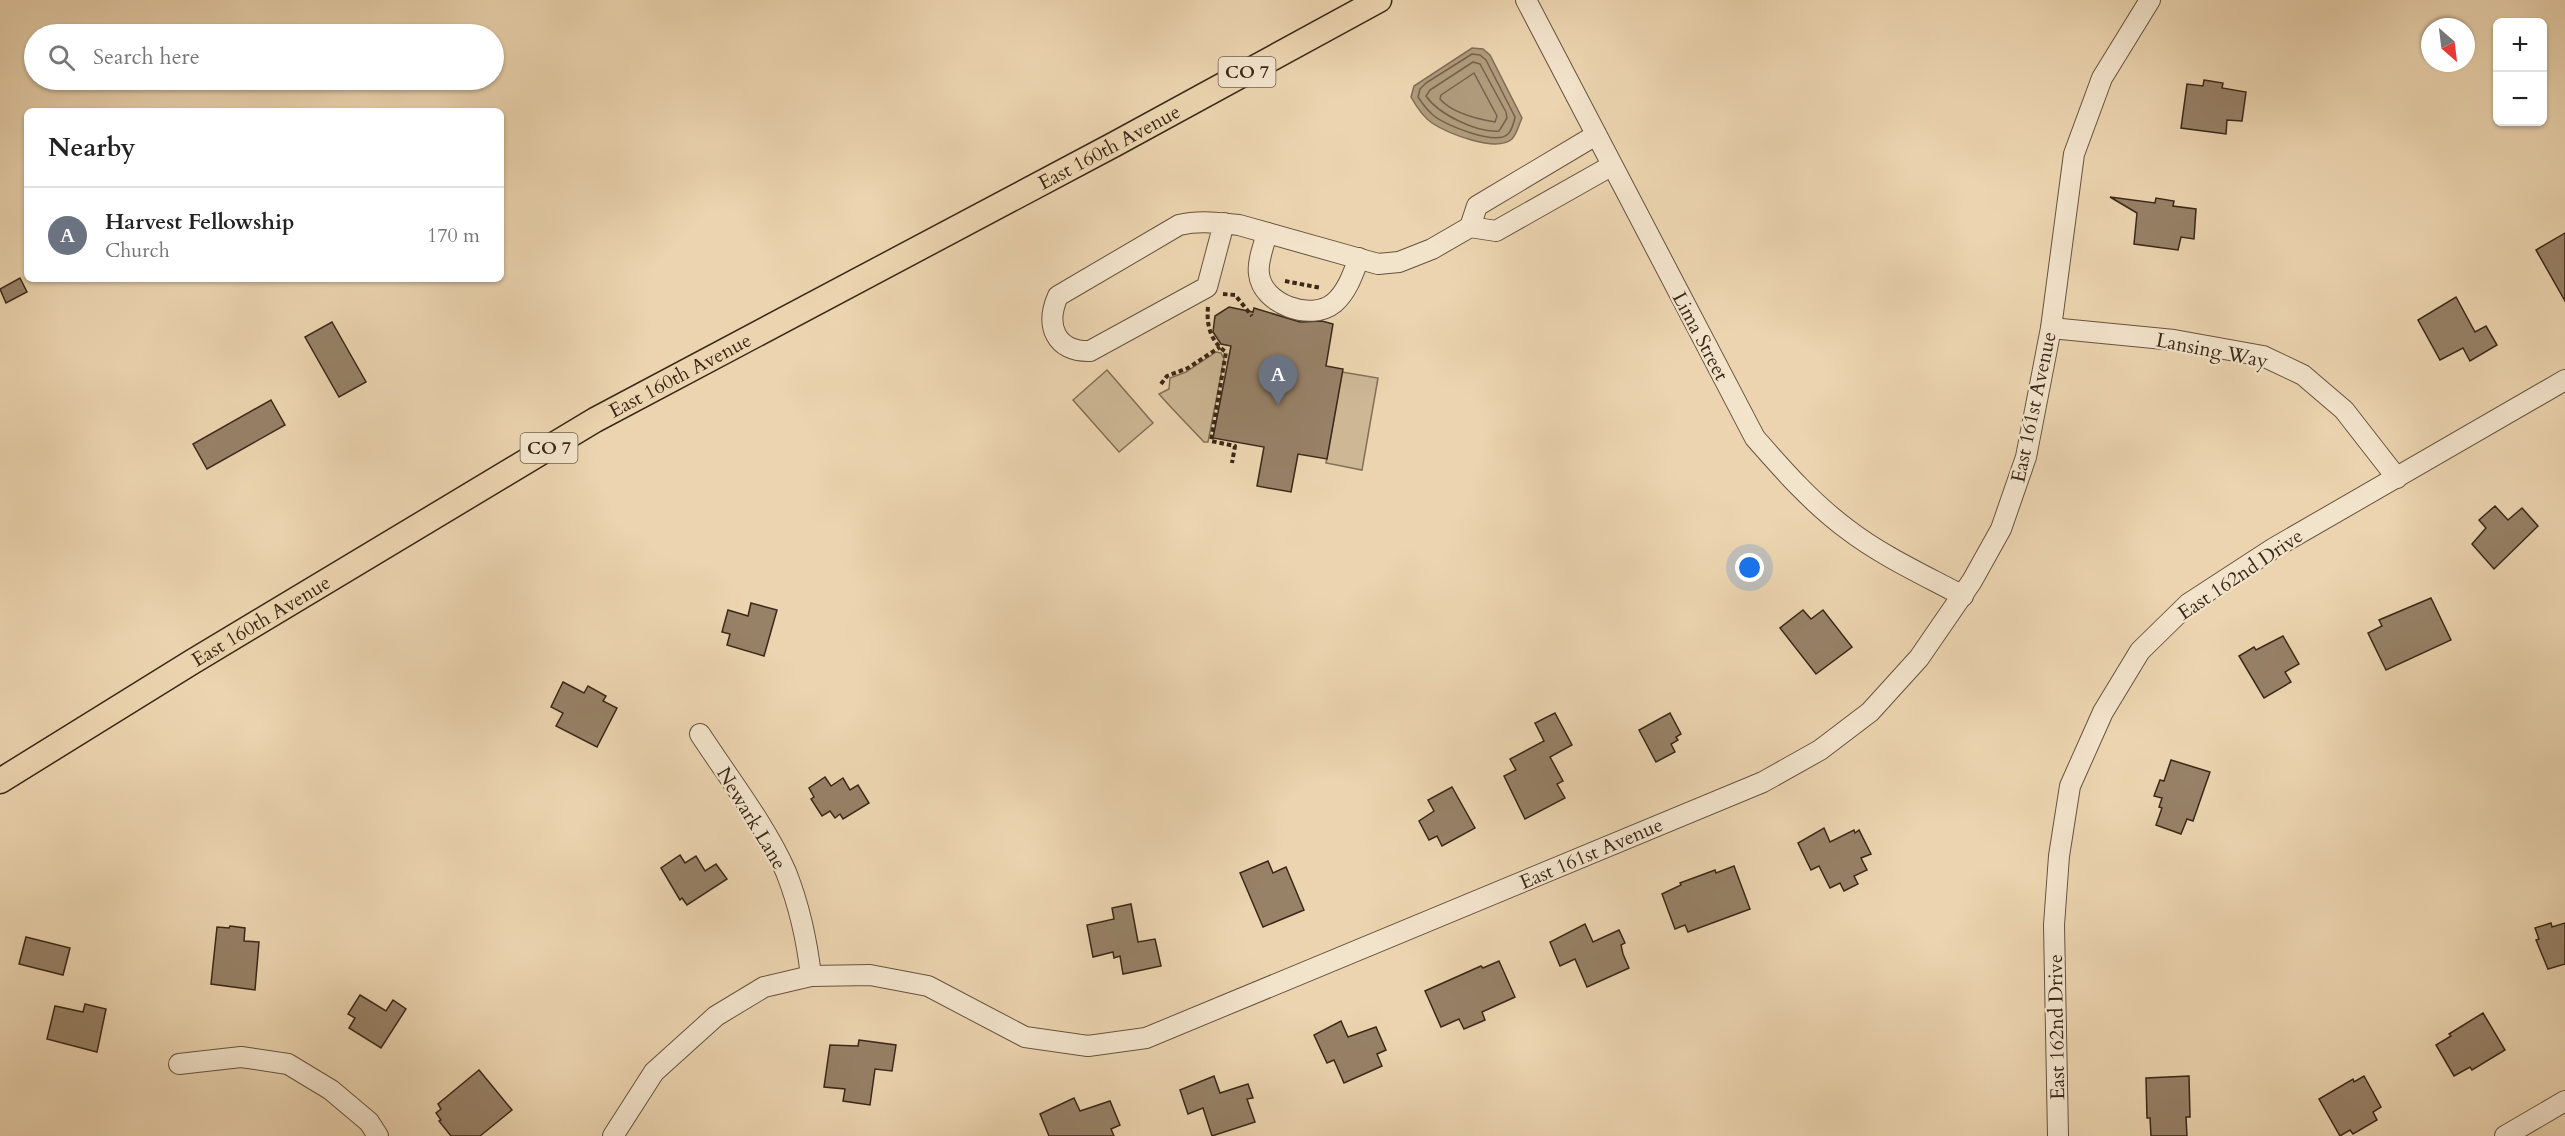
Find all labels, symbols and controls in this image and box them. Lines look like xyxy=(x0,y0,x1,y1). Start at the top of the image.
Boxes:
north arrow xyxy=(2421,18,2475,72)
map controls xyxy=(2493,18,2547,126)
button: + xyxy=(2493,18,2547,72)
search box xyxy=(24,24,504,90)
icon: search xyxy=(45,41,78,74)
text: Search here xyxy=(93,42,200,72)
road number: CO 7 xyxy=(1218,57,1276,87)
button: − xyxy=(2493,72,2547,126)
street label: East 160th Avenue xyxy=(1033,98,1185,196)
text: Nearby xyxy=(48,130,136,165)
text: Harvest Fellowship xyxy=(105,207,295,237)
text: A xyxy=(60,222,75,249)
text: 170 m xyxy=(427,222,480,249)
text: Church xyxy=(105,237,170,264)
street label: Lima Street xyxy=(1666,287,1736,386)
street label: Lansing Way xyxy=(2154,326,2271,375)
street label: East 160th Avenue xyxy=(604,327,756,424)
street label: East 161st Avenue xyxy=(2004,329,2063,485)
pin: A xyxy=(1258,356,1298,405)
road number: CO 7 xyxy=(520,433,578,463)
street label: East 162nd Drive xyxy=(2172,522,2308,626)
your location xyxy=(1735,553,1764,582)
street label: East 160th Avenue xyxy=(186,569,336,673)
street label: Newark Lane xyxy=(710,762,793,875)
street label: East 161st Avenue xyxy=(1515,811,1667,896)
street label: East 162nd Drive xyxy=(2042,954,2071,1100)

